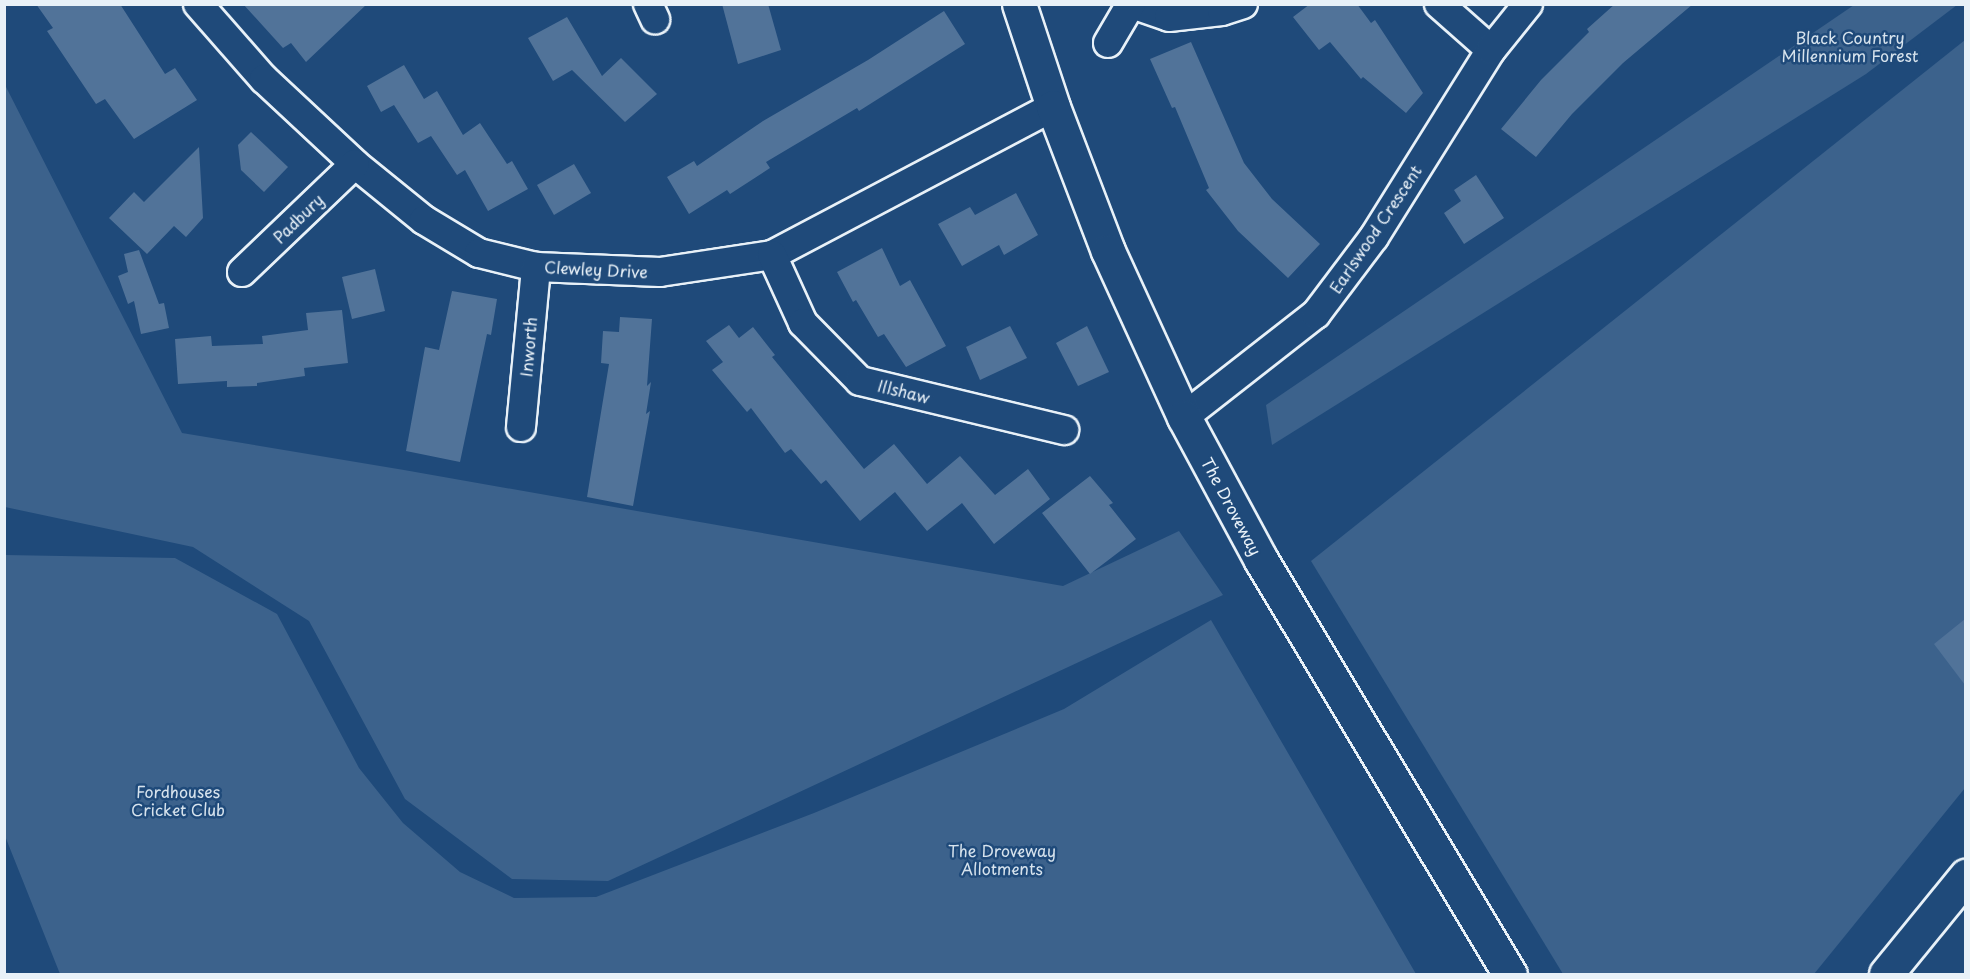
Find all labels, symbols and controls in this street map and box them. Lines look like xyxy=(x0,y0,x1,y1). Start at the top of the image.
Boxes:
park label: Black Country Millennium Forest xyxy=(1781,27,1919,65)
street label: Earlswood Crescent xyxy=(1325,161,1425,297)
street label: Padbury xyxy=(269,189,327,247)
street label: Clewley Drive xyxy=(543,257,649,281)
street label: Inworth xyxy=(516,316,540,378)
street label: Illshaw xyxy=(876,375,932,407)
street label: The Droveway xyxy=(1198,453,1266,559)
park label: Fordhouses Cricket Club xyxy=(130,781,226,819)
park label: The Droveway Allotments xyxy=(947,840,1057,878)

